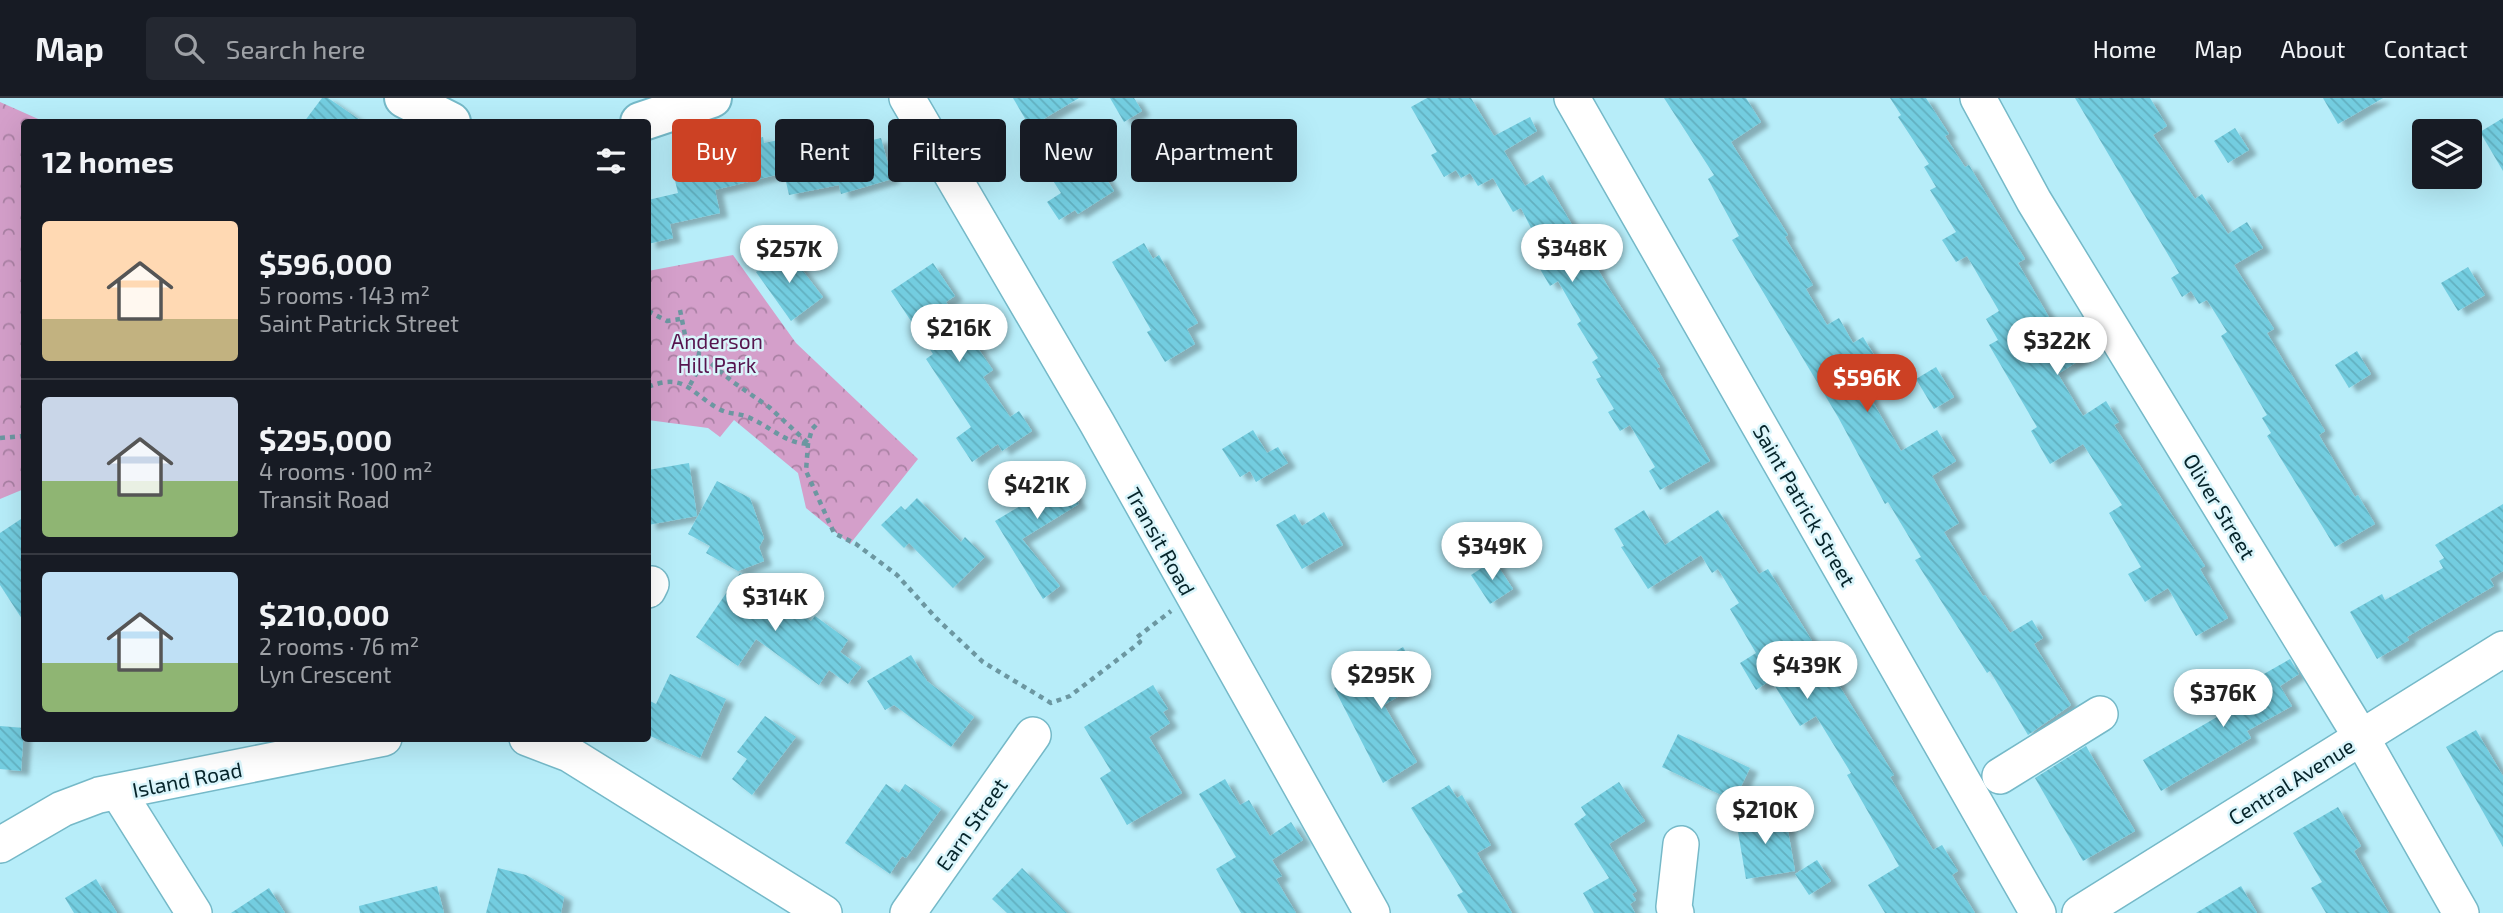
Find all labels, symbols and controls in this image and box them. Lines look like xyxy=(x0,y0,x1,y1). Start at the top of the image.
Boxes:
search box xyxy=(146,17,636,80)
text: Map xyxy=(35,28,104,68)
icon: search xyxy=(170,29,208,67)
text: Search here xyxy=(226,33,365,64)
text: Home xyxy=(2093,34,2156,63)
text: Map xyxy=(2194,34,2242,63)
text: About xyxy=(2280,34,2346,63)
text: Contact xyxy=(2384,34,2468,63)
chip: Buy xyxy=(672,119,761,182)
chip: Rent xyxy=(775,119,874,182)
chip: Filters xyxy=(888,119,1006,182)
chip: New xyxy=(1020,119,1117,182)
chip: Apartment xyxy=(1131,119,1297,182)
map controls xyxy=(2412,119,2482,189)
button: layers xyxy=(2412,119,2482,189)
icon: filters xyxy=(592,142,630,180)
text: 12 homes xyxy=(42,143,174,179)
pin: $348K xyxy=(1523,225,1621,284)
pin: $257K xyxy=(740,226,838,285)
text: $348K xyxy=(1537,233,1607,261)
text: $257K xyxy=(756,234,822,262)
text: $596,000 xyxy=(259,245,392,281)
icon: home xyxy=(98,249,182,333)
text: 5 rooms · 143 m² xyxy=(259,281,430,309)
pin: $216K xyxy=(910,304,1008,364)
text: Saint Patrick Street xyxy=(259,309,459,337)
text: $216K xyxy=(927,313,991,341)
pin: $322K xyxy=(2008,317,2106,377)
text: $322K xyxy=(2023,326,2091,354)
park label: Anderson Hill Park xyxy=(671,328,763,377)
pin: $596K xyxy=(1818,354,1916,414)
text: $596K xyxy=(1833,363,1901,391)
street label: Saint Patrick Street xyxy=(1749,420,1861,590)
text: $295,000 xyxy=(259,421,392,457)
icon: home xyxy=(98,425,182,509)
street label: Oliver Street xyxy=(2179,449,2261,563)
text: 4 rooms · 100 m² xyxy=(259,457,433,485)
pin: $421K xyxy=(988,462,1086,521)
text: $421K xyxy=(1004,470,1070,498)
street label: Transit Road xyxy=(1121,483,1201,599)
text: Transit Road xyxy=(259,485,390,513)
pin: $349K xyxy=(1443,522,1541,582)
text: $349K xyxy=(1457,531,1527,559)
pin: $314K xyxy=(726,574,824,633)
text: $314K xyxy=(742,582,808,610)
text: $210,000 xyxy=(259,596,390,632)
icon: home xyxy=(98,600,182,684)
text: 2 rooms · 76 m² xyxy=(259,632,419,660)
pin: $439K xyxy=(1758,642,1856,701)
text: $439K xyxy=(1772,650,1842,678)
pin: $295K xyxy=(1332,652,1430,711)
text: Lyn Crescent xyxy=(259,660,392,688)
text: $295K xyxy=(1347,660,1415,688)
pin: $376K xyxy=(2174,670,2272,729)
text: $376K xyxy=(2190,678,2256,706)
street label: Central Avenue xyxy=(2223,732,2359,830)
street label: Island Road xyxy=(130,756,244,802)
street label: Earn Street xyxy=(930,773,1012,875)
pin: $210K xyxy=(1716,786,1814,846)
text: $210K xyxy=(1732,795,1798,823)

